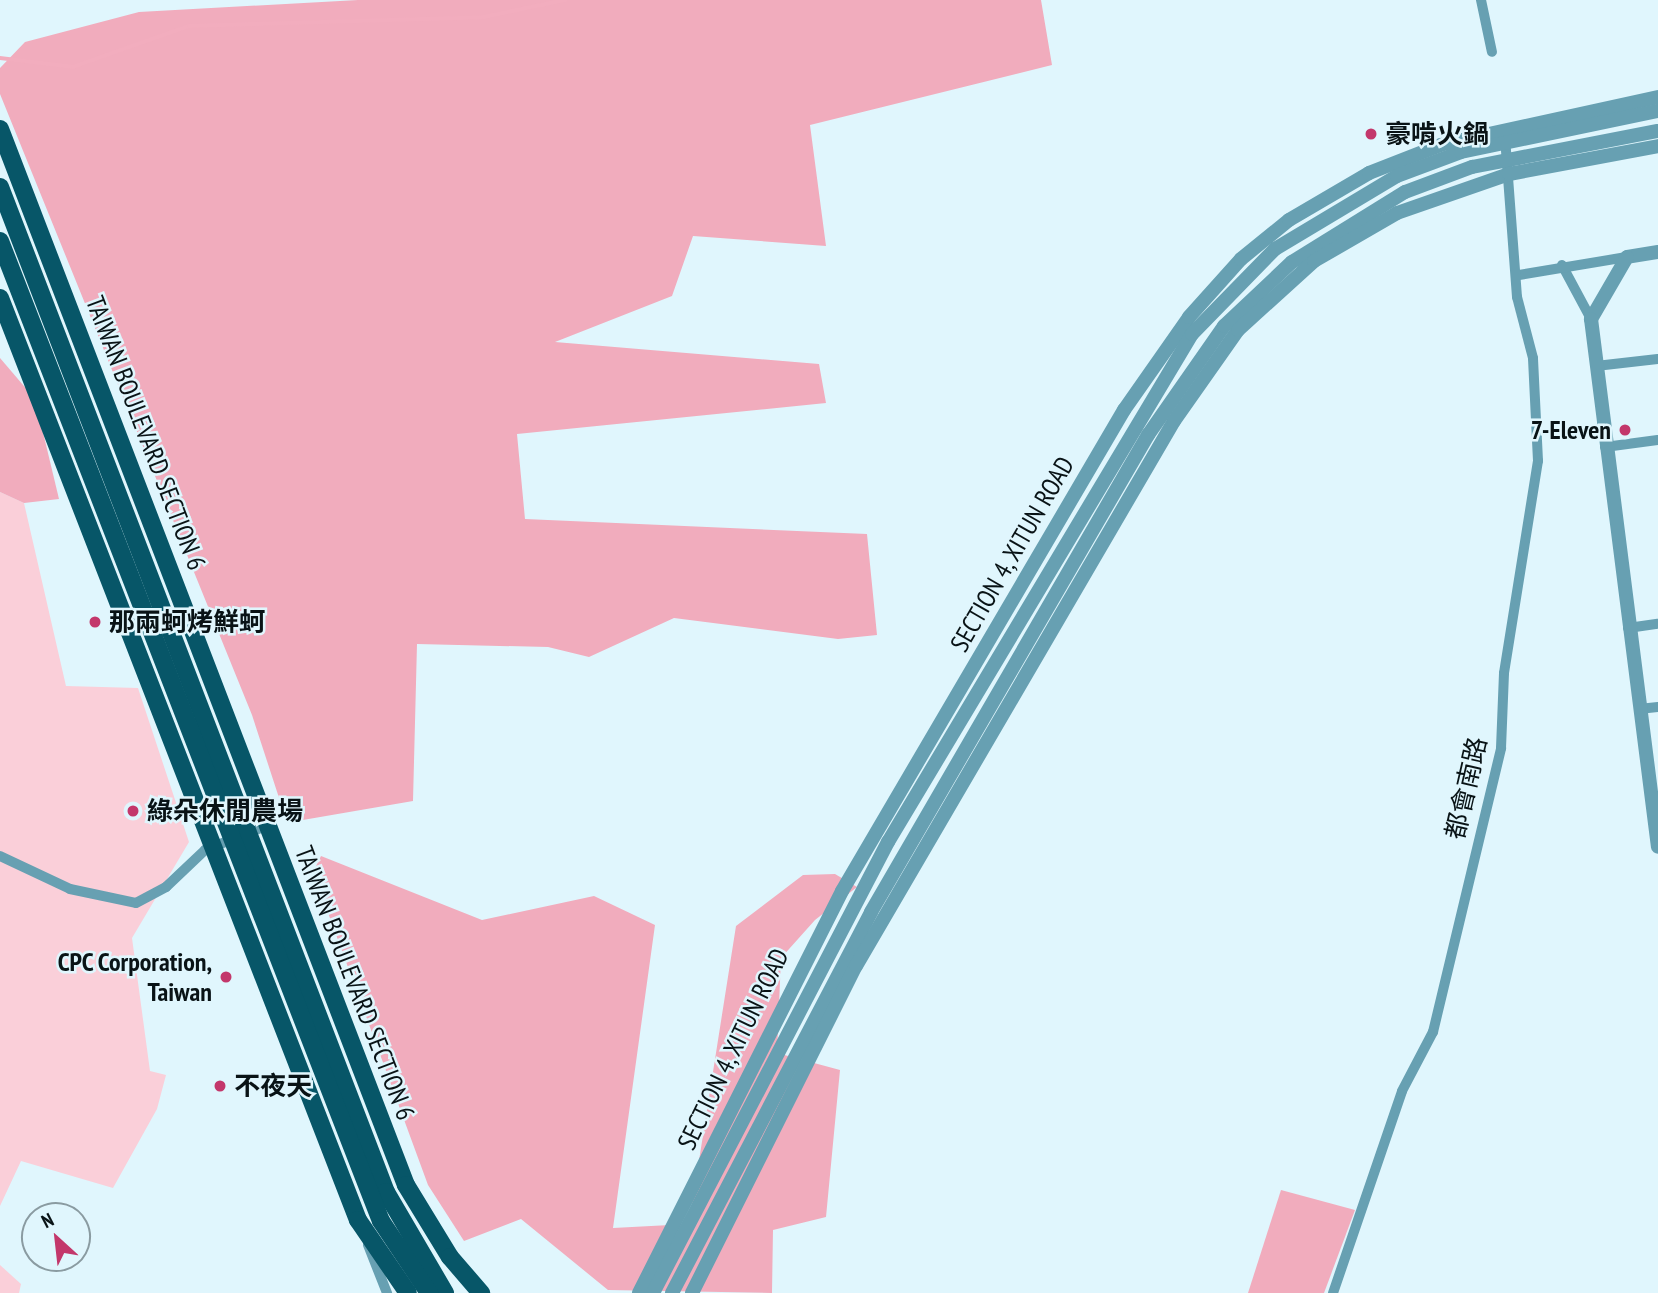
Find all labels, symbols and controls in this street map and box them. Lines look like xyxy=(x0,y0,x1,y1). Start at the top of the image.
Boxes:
place label: 豪啃火鍋 xyxy=(1385,118,1489,150)
marker: 豪啃火鍋 xyxy=(1363,126,1379,142)
street label: TAIWAN BOULEVARD SECTION 6 xyxy=(79,292,213,574)
place label: 7-Eleven xyxy=(1531,414,1611,446)
marker: 7-Eleven xyxy=(1617,422,1633,438)
street label: SECTION 4, XITUN ROAD xyxy=(943,450,1081,658)
place label: 那兩蚵烤鮮蚵 xyxy=(109,606,265,638)
marker: 那兩蚵烤鮮蚵 xyxy=(87,614,103,630)
street label: 都會南路 xyxy=(1439,734,1493,842)
place label: 綠朵休閒農場 xyxy=(147,795,303,827)
marker: 綠朵休閒農場 xyxy=(125,803,141,819)
street label: TAIWAN BOULEVARD SECTION 6 xyxy=(288,842,422,1124)
street label: SECTION 4, XITUN ROAD xyxy=(670,942,796,1156)
place label: CPC Corporation, Taiwan xyxy=(57,946,212,1007)
marker: CPC Corporation, Taiwan xyxy=(218,969,234,985)
place label: 不夜天 xyxy=(234,1070,312,1102)
marker: 不夜天 xyxy=(212,1078,228,1094)
north arrow xyxy=(21,1202,91,1272)
text: N xyxy=(37,1207,57,1233)

